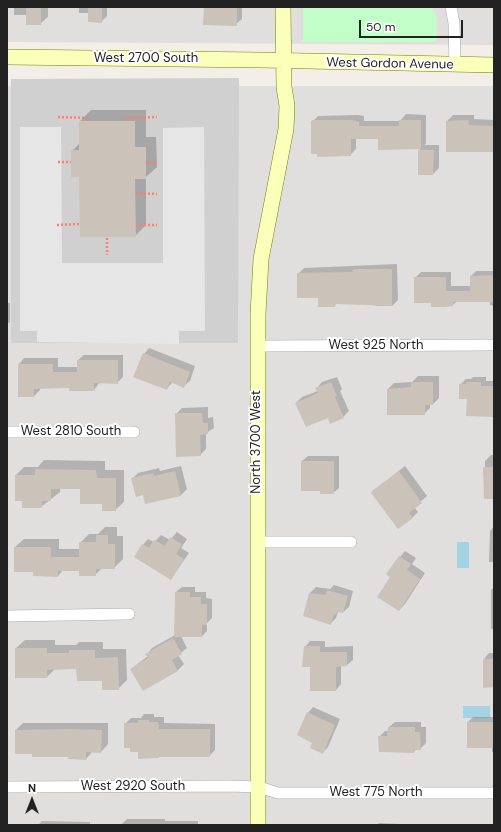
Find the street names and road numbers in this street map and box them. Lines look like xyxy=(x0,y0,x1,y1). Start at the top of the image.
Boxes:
street label: West 2700 South xyxy=(94,51,198,67)
street label: West Gordon Avenue xyxy=(326,55,454,73)
street label: West 925 North xyxy=(329,338,423,354)
street label: North 3700 West xyxy=(249,390,265,494)
street label: West 2810 South xyxy=(21,424,121,440)
street label: West 2920 South xyxy=(81,779,185,795)
street label: West 775 North xyxy=(329,785,423,801)

